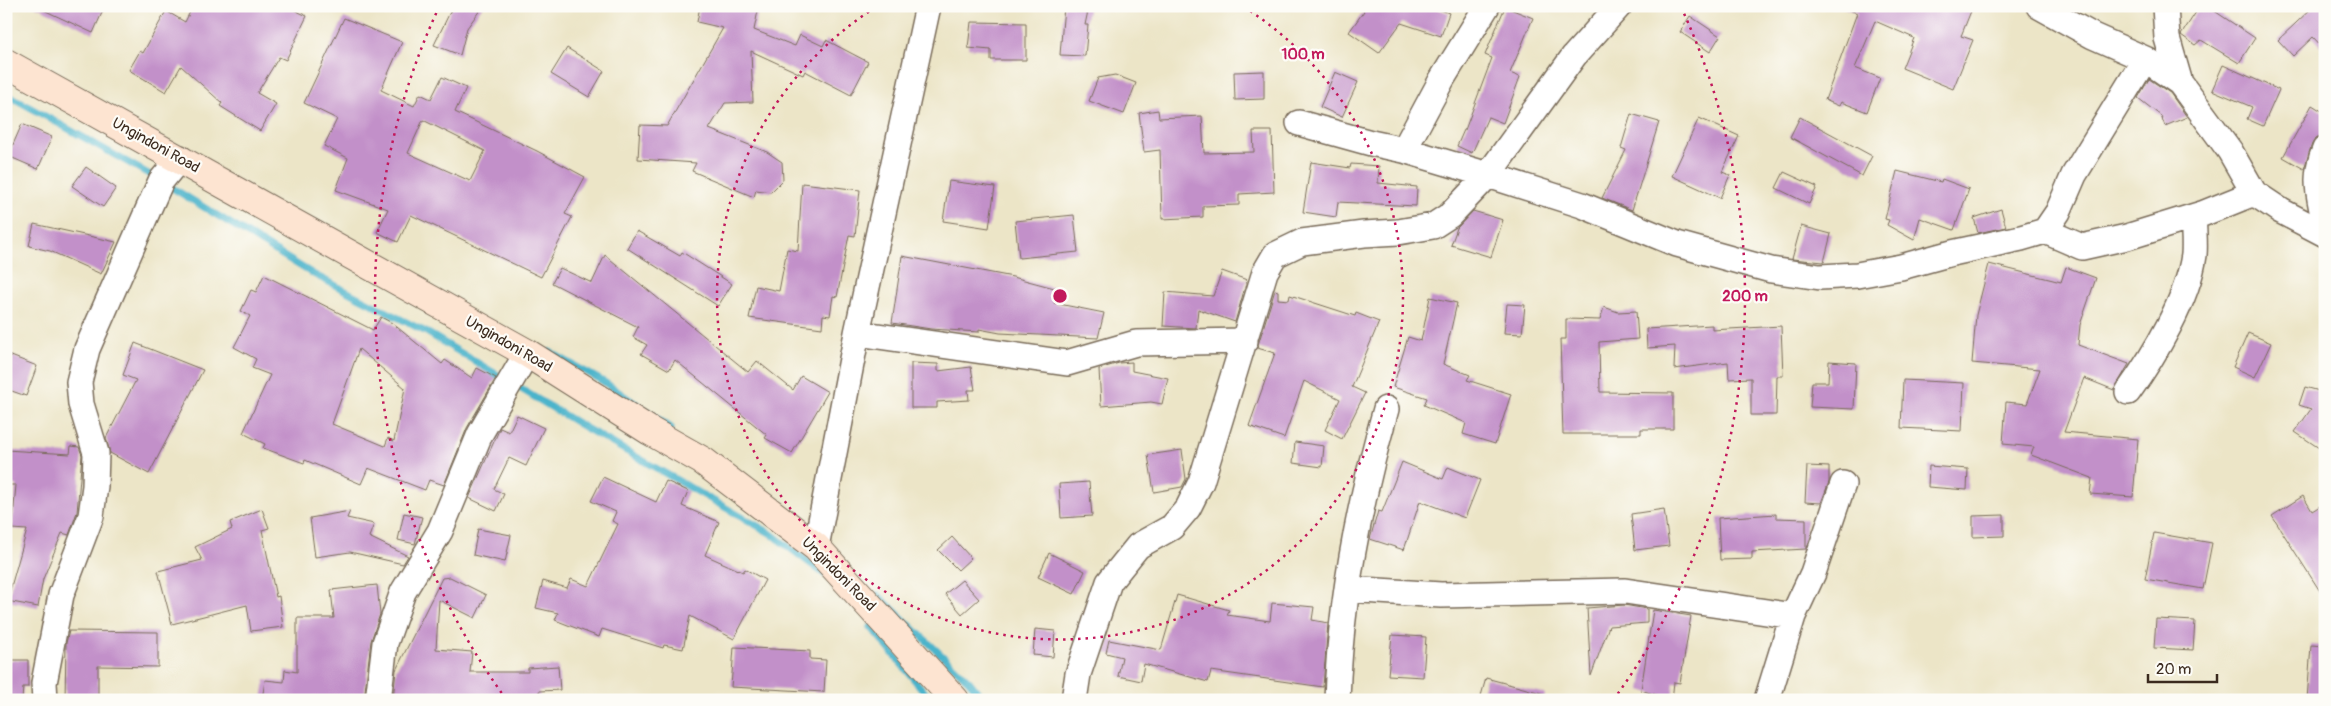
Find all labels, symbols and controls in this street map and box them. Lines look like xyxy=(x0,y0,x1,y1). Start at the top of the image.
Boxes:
text: 100 m xyxy=(1282,45,1324,64)
street label: Ungindoni Road xyxy=(109,114,203,177)
centre of rings xyxy=(1051,287,1069,305)
text: 200 m xyxy=(1722,287,1768,306)
street label: Ungindoni Road xyxy=(462,312,556,377)
street label: Ungindoni Road xyxy=(797,533,880,616)
scale bar xyxy=(2148,651,2217,683)
text: 20 m xyxy=(2156,660,2191,679)

